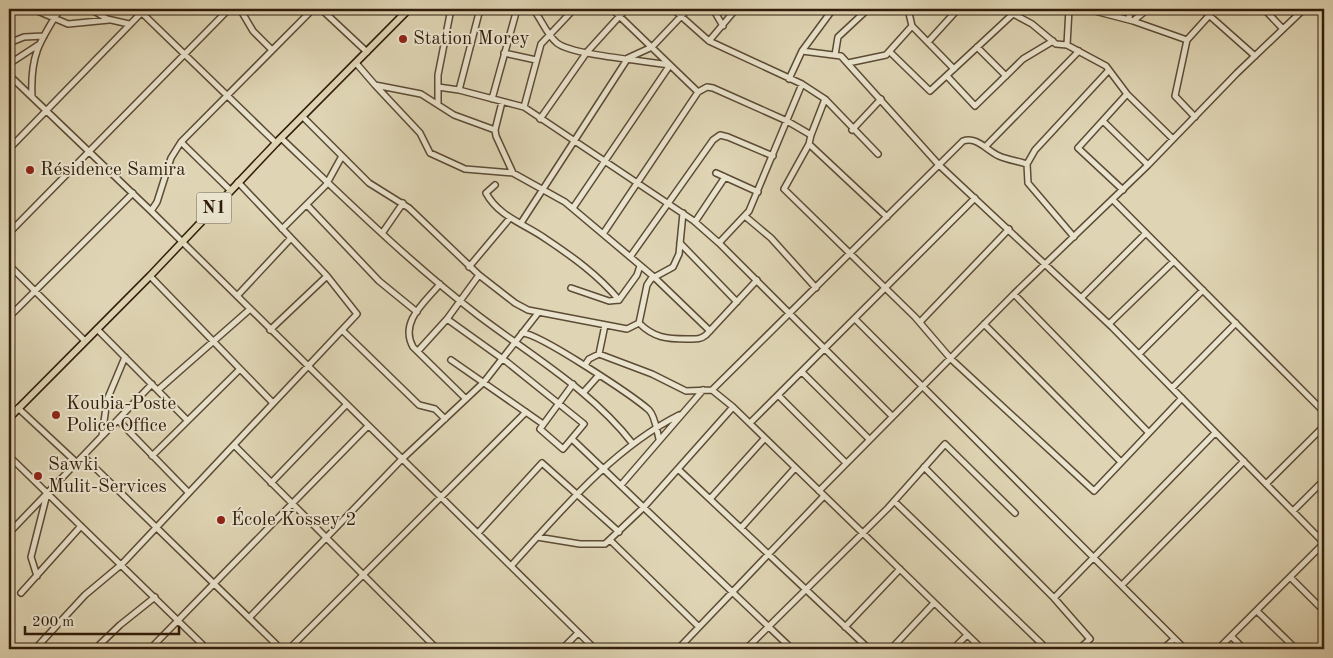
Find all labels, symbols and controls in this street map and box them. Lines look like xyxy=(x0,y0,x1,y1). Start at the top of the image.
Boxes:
place label: Station Morey xyxy=(413,30,530,49)
marker: Station Morey xyxy=(397,33,409,45)
place label: Résidence Samira xyxy=(40,161,186,180)
marker: Résidence Samira xyxy=(24,164,36,176)
road number: N1 xyxy=(196,192,232,224)
place label: Koubia-Poste Police Office xyxy=(66,395,176,436)
marker: Koubia-Poste Police Office xyxy=(50,409,62,421)
place label: Sawki Mulit-Services xyxy=(48,456,167,497)
marker: Sawki Mulit-Services xyxy=(32,470,44,482)
place label: École Kossey 2 xyxy=(231,507,356,530)
marker: École Kossey 2 xyxy=(215,514,227,526)
scale bar xyxy=(25,603,179,635)
text: 200 m xyxy=(32,615,74,630)

